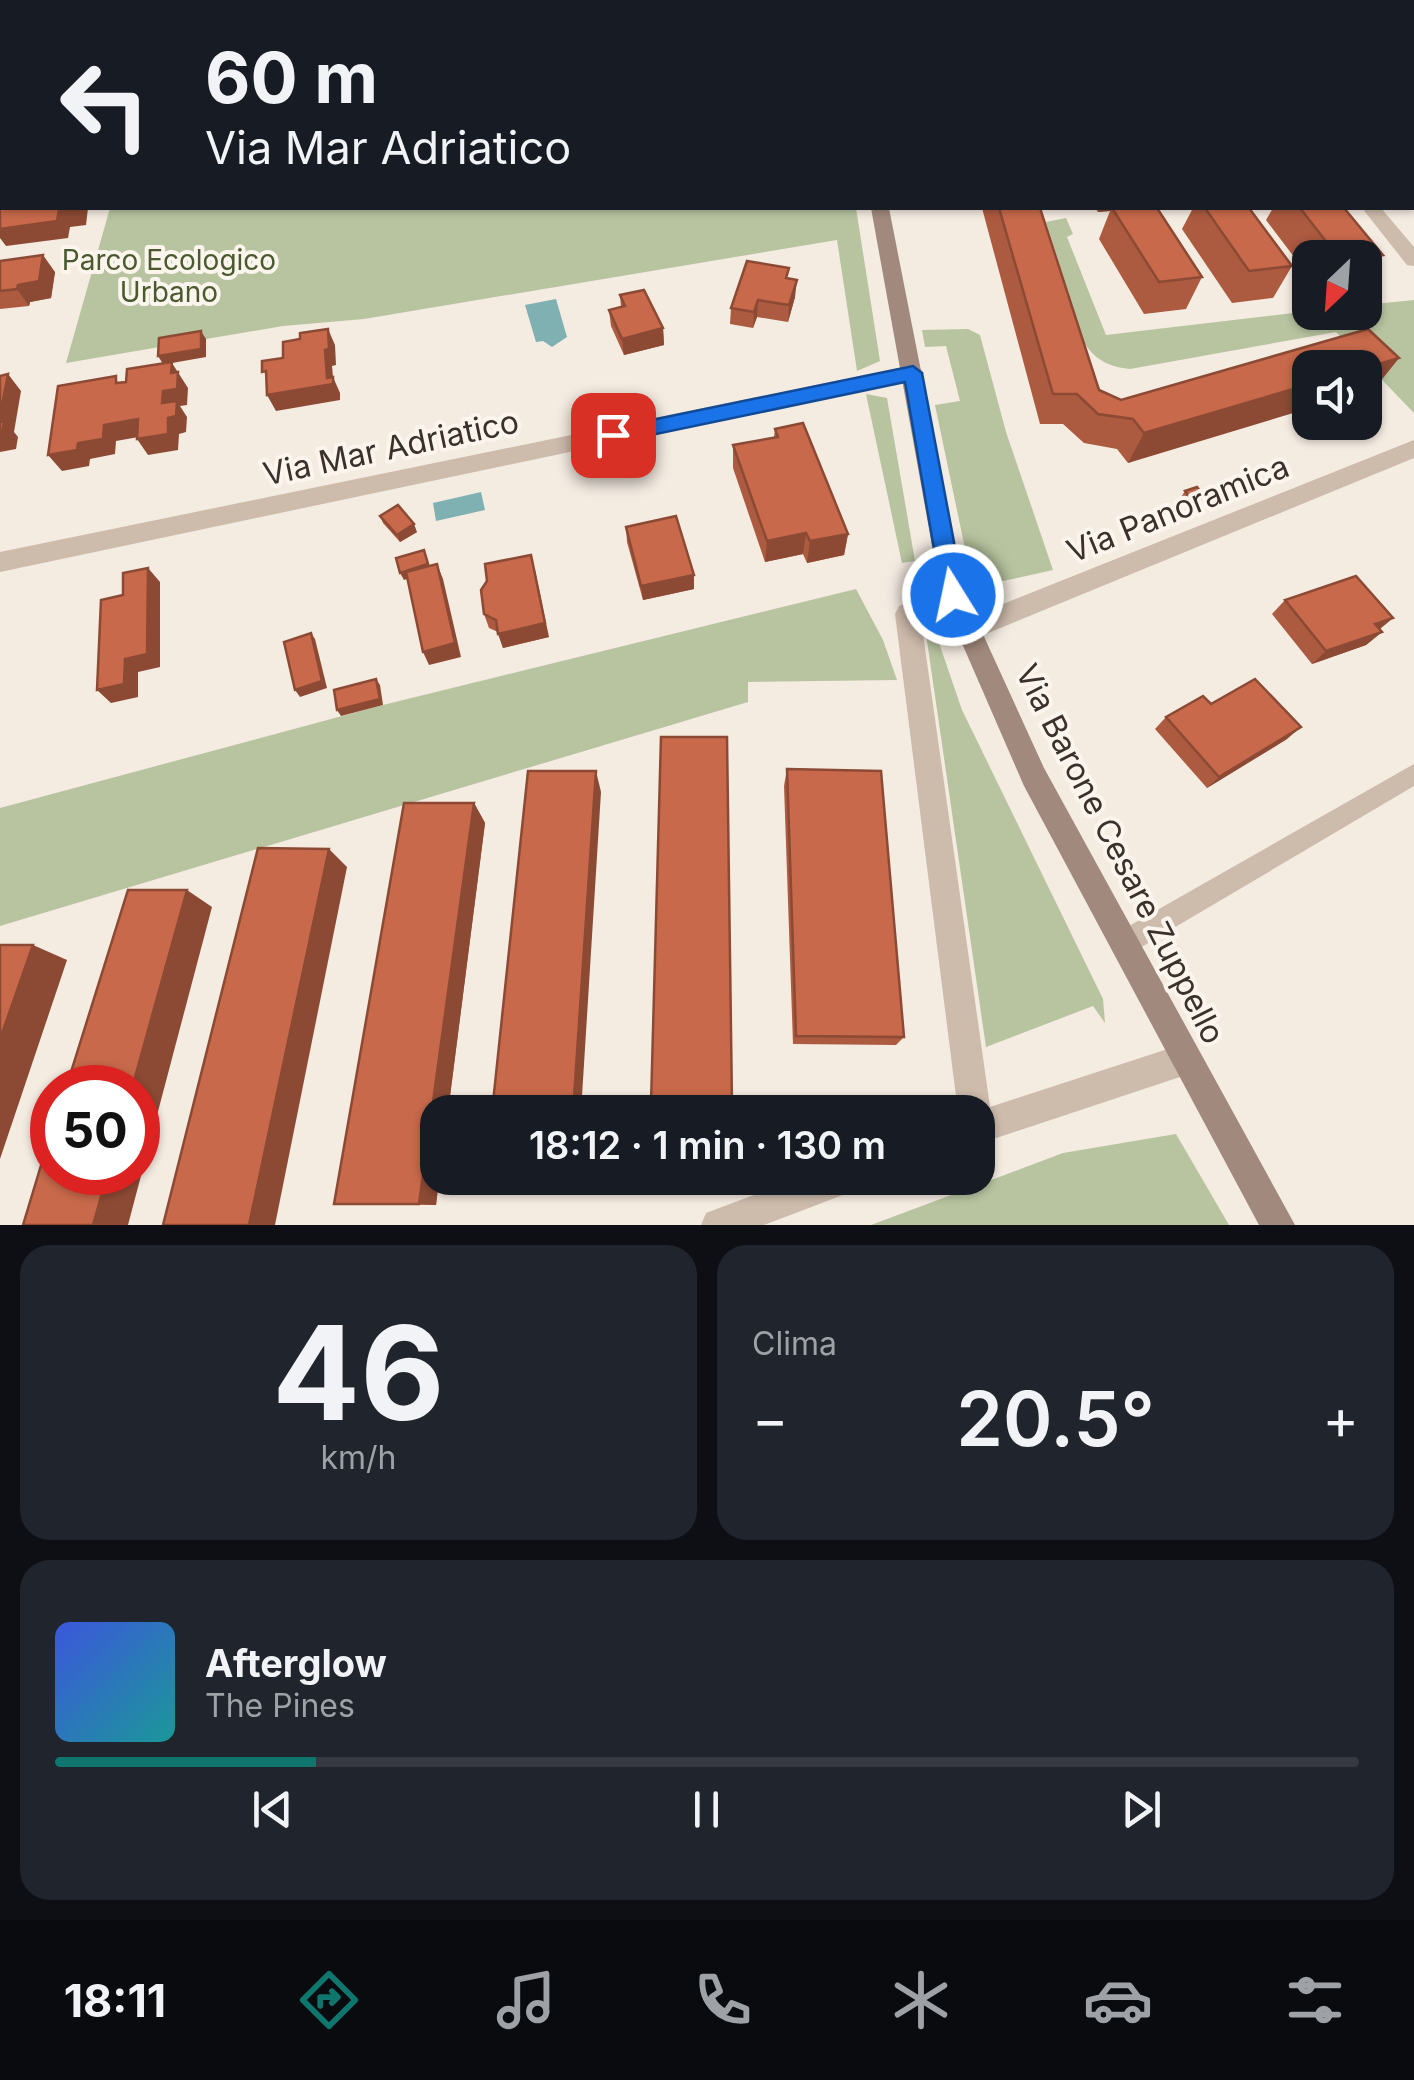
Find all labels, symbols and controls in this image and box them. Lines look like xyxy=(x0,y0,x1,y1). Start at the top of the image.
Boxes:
text: 60 m xyxy=(205,35,378,120)
icon: left xyxy=(40,40,170,170)
text: Via Mar Adriatico xyxy=(205,120,571,175)
north arrow xyxy=(1292,240,1382,330)
map controls xyxy=(1292,240,1382,440)
park label: Parco Ecologico Urbano xyxy=(62,243,276,309)
button: sound xyxy=(1292,350,1382,440)
pin xyxy=(571,393,656,478)
street label: Via Mar Adriatico xyxy=(260,401,522,494)
icon: arrive xyxy=(586,408,641,463)
street label: Via Panoramica xyxy=(1061,446,1294,571)
position arrow xyxy=(901,543,1005,647)
street label: Via Barone Cesare Zuppello xyxy=(1008,658,1233,1050)
speed limit sign: 50 xyxy=(30,1065,160,1195)
text: 18:12 · 1 min · 130 m xyxy=(529,1122,886,1168)
text: 46 xyxy=(272,1294,445,1451)
text: Clima xyxy=(752,1324,837,1363)
text: 20.5° xyxy=(956,1373,1155,1464)
text: − xyxy=(752,1386,788,1452)
text: + xyxy=(1323,1386,1359,1452)
text: km/h xyxy=(320,1438,397,1477)
text: Afterglow xyxy=(205,1640,387,1686)
text: The Pines xyxy=(205,1686,355,1725)
icon: previous xyxy=(245,1782,300,1837)
icon: pause xyxy=(679,1782,734,1837)
icon: next xyxy=(1114,1782,1169,1837)
icon: directions xyxy=(294,1965,364,2035)
icon: music xyxy=(491,1965,561,2035)
icon: phone xyxy=(688,1965,758,2035)
icon: climate xyxy=(886,1965,956,2035)
icon: car xyxy=(1083,1965,1153,2035)
icon: filters xyxy=(1280,1965,1350,2035)
text: 18:11 xyxy=(64,1973,166,2028)

